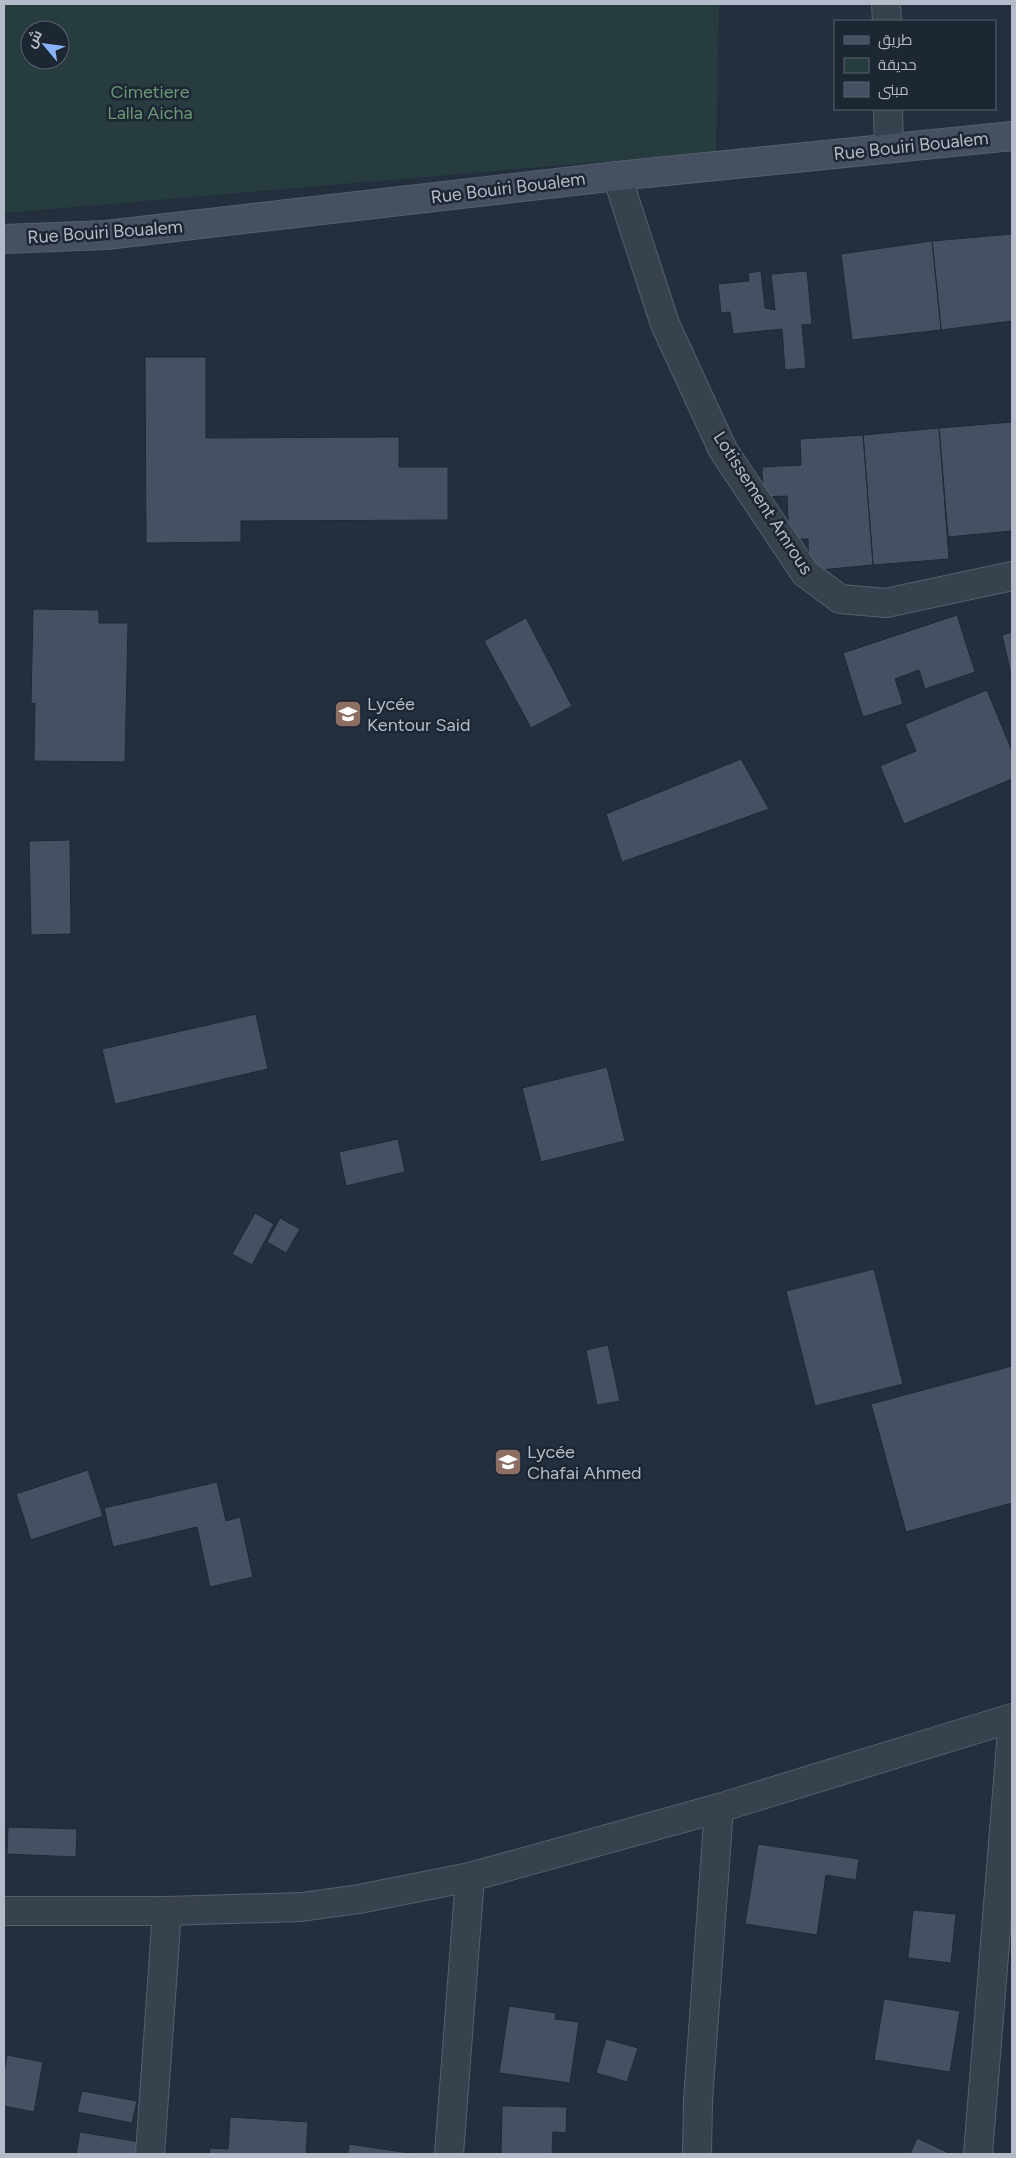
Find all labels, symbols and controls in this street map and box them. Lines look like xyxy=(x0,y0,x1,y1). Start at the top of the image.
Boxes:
north arrow xyxy=(20,20,70,70)
legend xyxy=(834,20,996,110)
text: ش xyxy=(22,27,46,51)
text: طريق xyxy=(878,31,912,50)
text: حديقة xyxy=(878,56,917,74)
park label: Cimetiere Lalla Aicha xyxy=(107,81,193,124)
text: مبنى xyxy=(878,81,909,100)
street label: Rue Bouiri Boualem xyxy=(832,127,990,165)
street label: Rue Bouiri Boualem xyxy=(429,168,587,208)
street label: Rue Bouiri Boualem xyxy=(27,216,183,248)
street label: Lotissement Amrous xyxy=(708,427,818,579)
place label: Lycée Kentour Said xyxy=(367,693,470,736)
school or university icon: Lycée Kentour Said xyxy=(333,699,363,729)
place label: Lycée Chafai Ahmed xyxy=(527,1441,642,1484)
school or university icon: Lycée Chafai Ahmed xyxy=(493,1447,523,1477)

